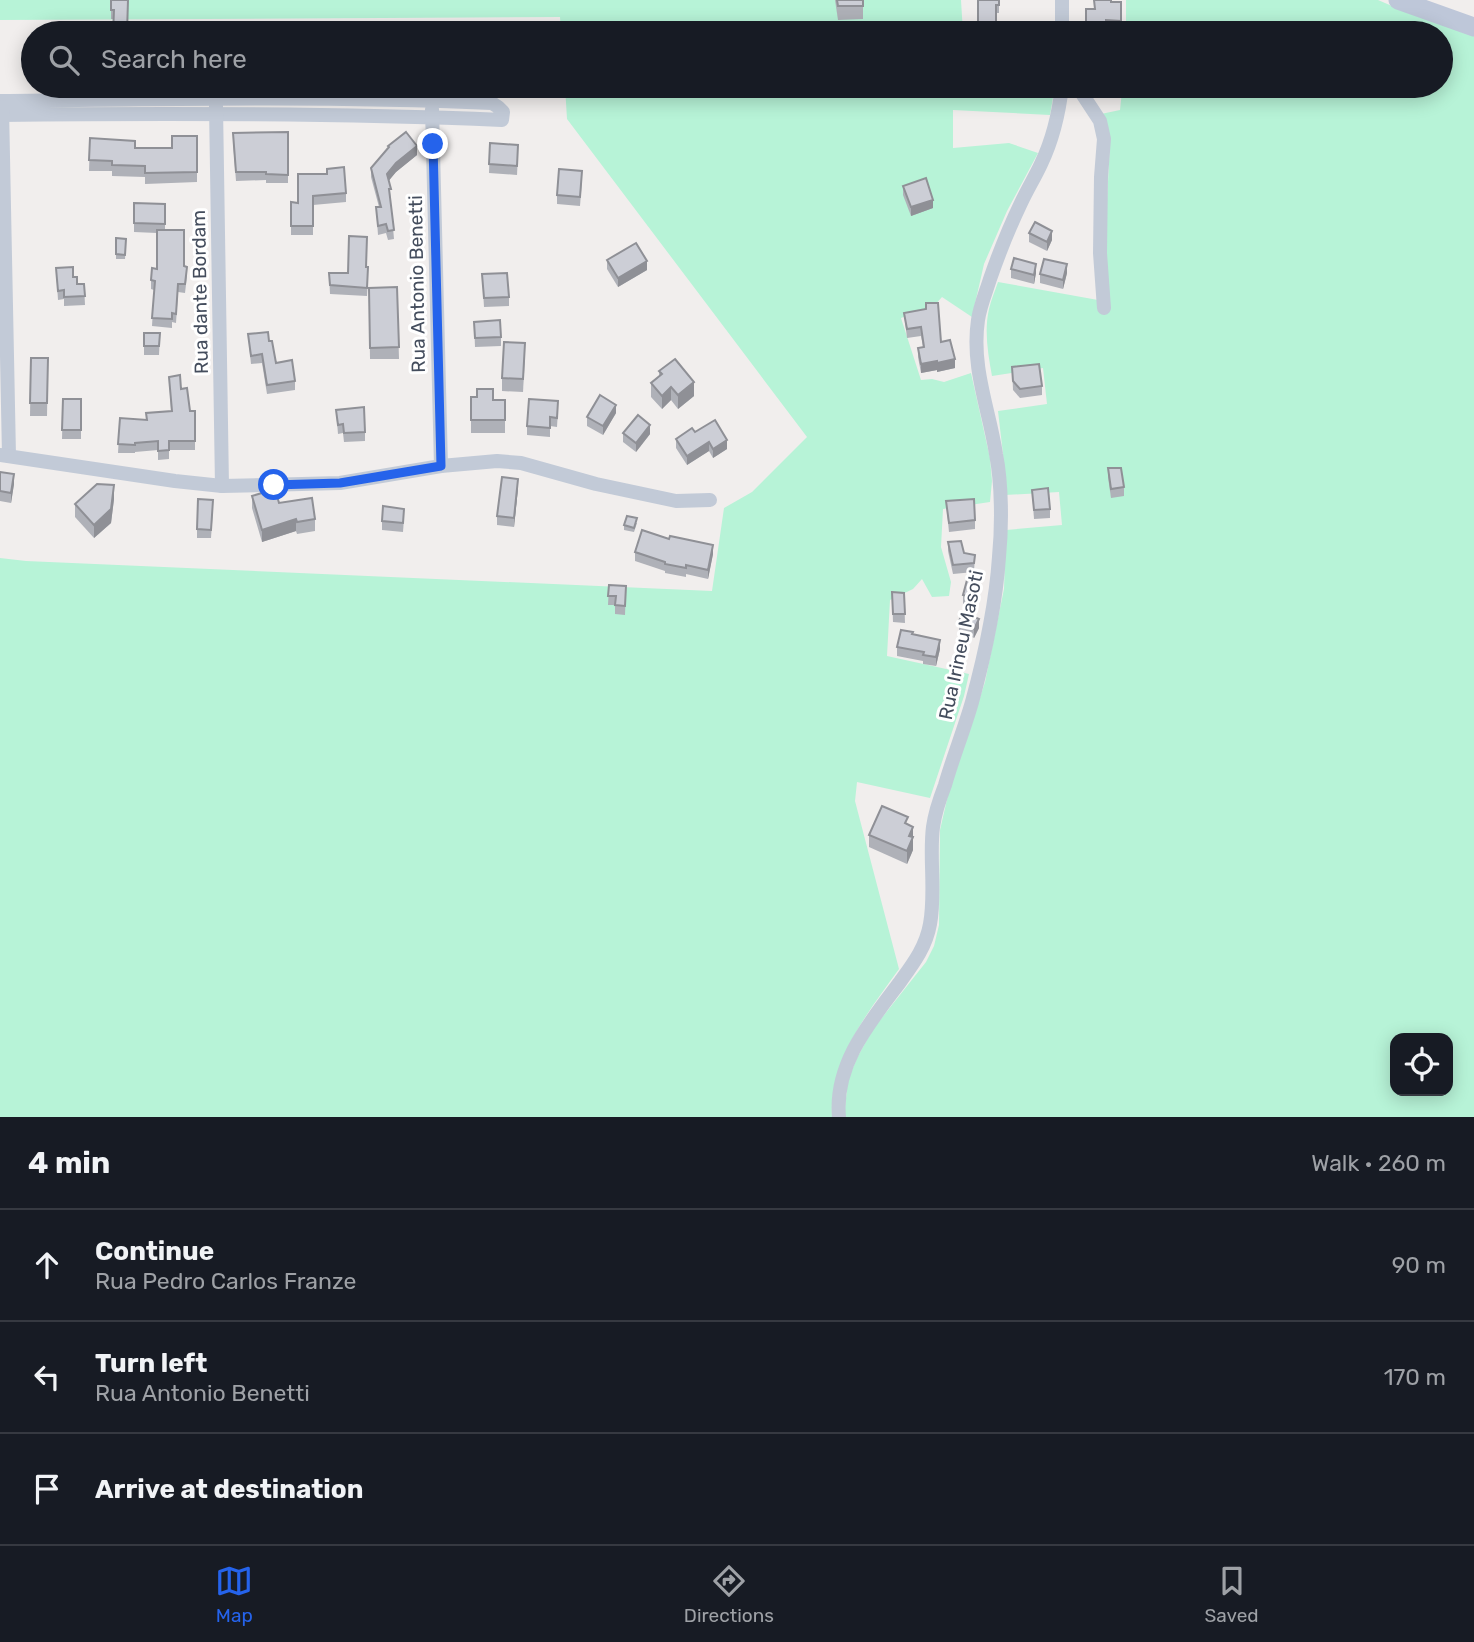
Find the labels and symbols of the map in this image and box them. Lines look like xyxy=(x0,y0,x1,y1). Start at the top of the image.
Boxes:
route end xyxy=(417,128,448,159)
street label: Rua Antonio Benetti xyxy=(404,195,430,373)
street label: Rua dante Bordam xyxy=(187,210,213,374)
route start xyxy=(258,469,289,500)
street label: Rua Irineu Masoti xyxy=(934,568,988,722)

